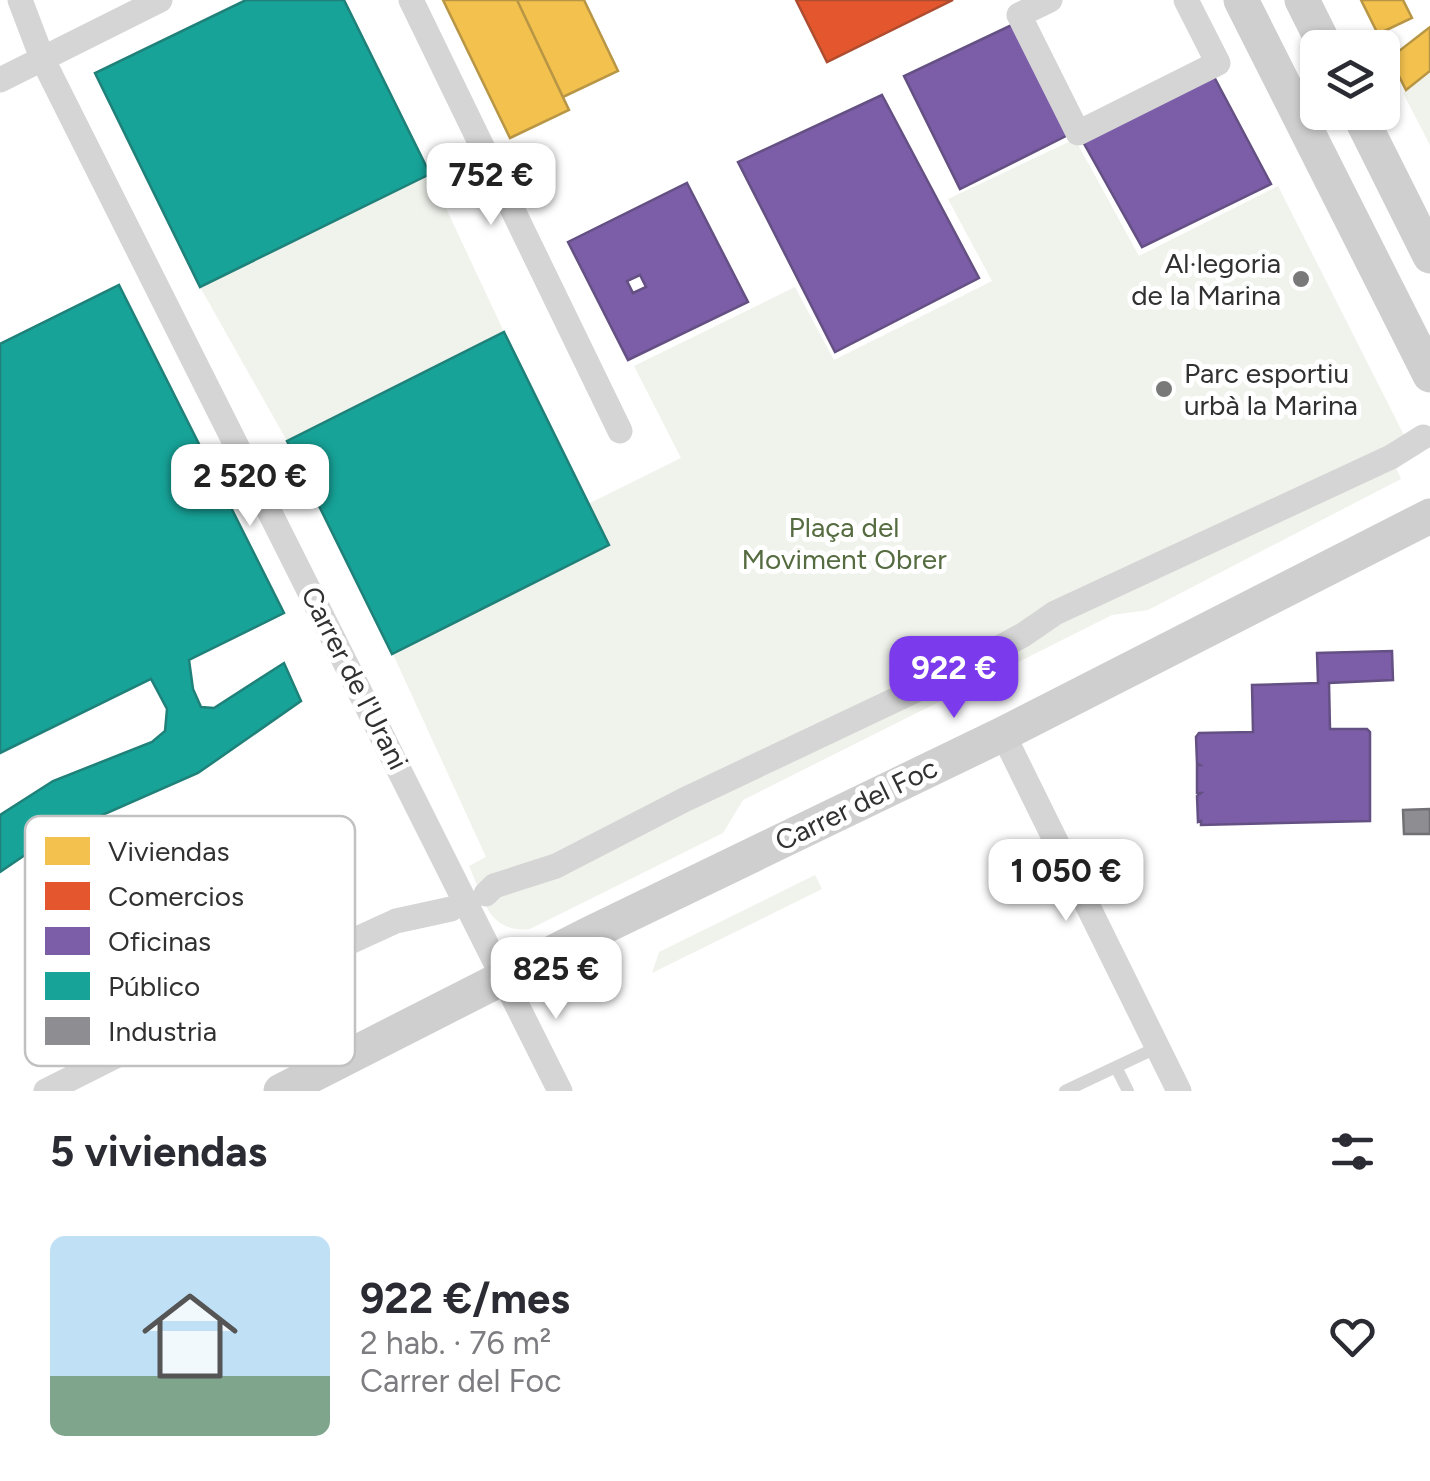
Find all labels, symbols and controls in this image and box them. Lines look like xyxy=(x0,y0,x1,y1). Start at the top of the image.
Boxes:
map controls xyxy=(1300,30,1400,130)
button: layers xyxy=(1300,30,1400,130)
pin: 752 € xyxy=(421,143,561,228)
text: 752 € xyxy=(449,156,533,194)
place label: Al·legoria de la Marina xyxy=(1131,246,1281,312)
marker: Al·legoria de la Marina xyxy=(1290,268,1312,290)
place label: Parc esportiu urbà la Marina xyxy=(1184,356,1358,422)
marker: Parc esportiu urbà la Marina xyxy=(1153,378,1175,400)
pin: 2 520 € xyxy=(158,444,342,529)
text: 2 520 € xyxy=(193,457,307,495)
park label: Plaça del Moviment Obrer xyxy=(741,510,947,576)
street label: Carrer de l'Urani xyxy=(294,581,416,775)
pin: 922 € xyxy=(884,636,1024,721)
text: 922 € xyxy=(911,649,997,687)
street label: Carrer del Foc xyxy=(769,750,943,858)
legend xyxy=(25,816,355,1066)
text: Viviendas xyxy=(108,834,230,868)
pin: 1 050 € xyxy=(974,839,1158,924)
text: 1 050 € xyxy=(1010,852,1122,890)
text: Comercios xyxy=(108,879,244,913)
text: Oficinas xyxy=(108,924,211,958)
pin: 825 € xyxy=(486,937,626,1022)
text: 825 € xyxy=(513,950,599,988)
text: Público xyxy=(108,969,200,1003)
text: Industria xyxy=(108,1014,217,1048)
icon: filters xyxy=(1325,1124,1380,1179)
text: 5 viviendas xyxy=(50,1126,267,1177)
text: 922 €/mes xyxy=(360,1273,570,1324)
icon: home xyxy=(130,1276,250,1396)
icon: heart xyxy=(1325,1309,1380,1364)
text: 2 hab. · 76 m² xyxy=(360,1324,551,1362)
text: Carrer del Foc xyxy=(360,1362,561,1400)

